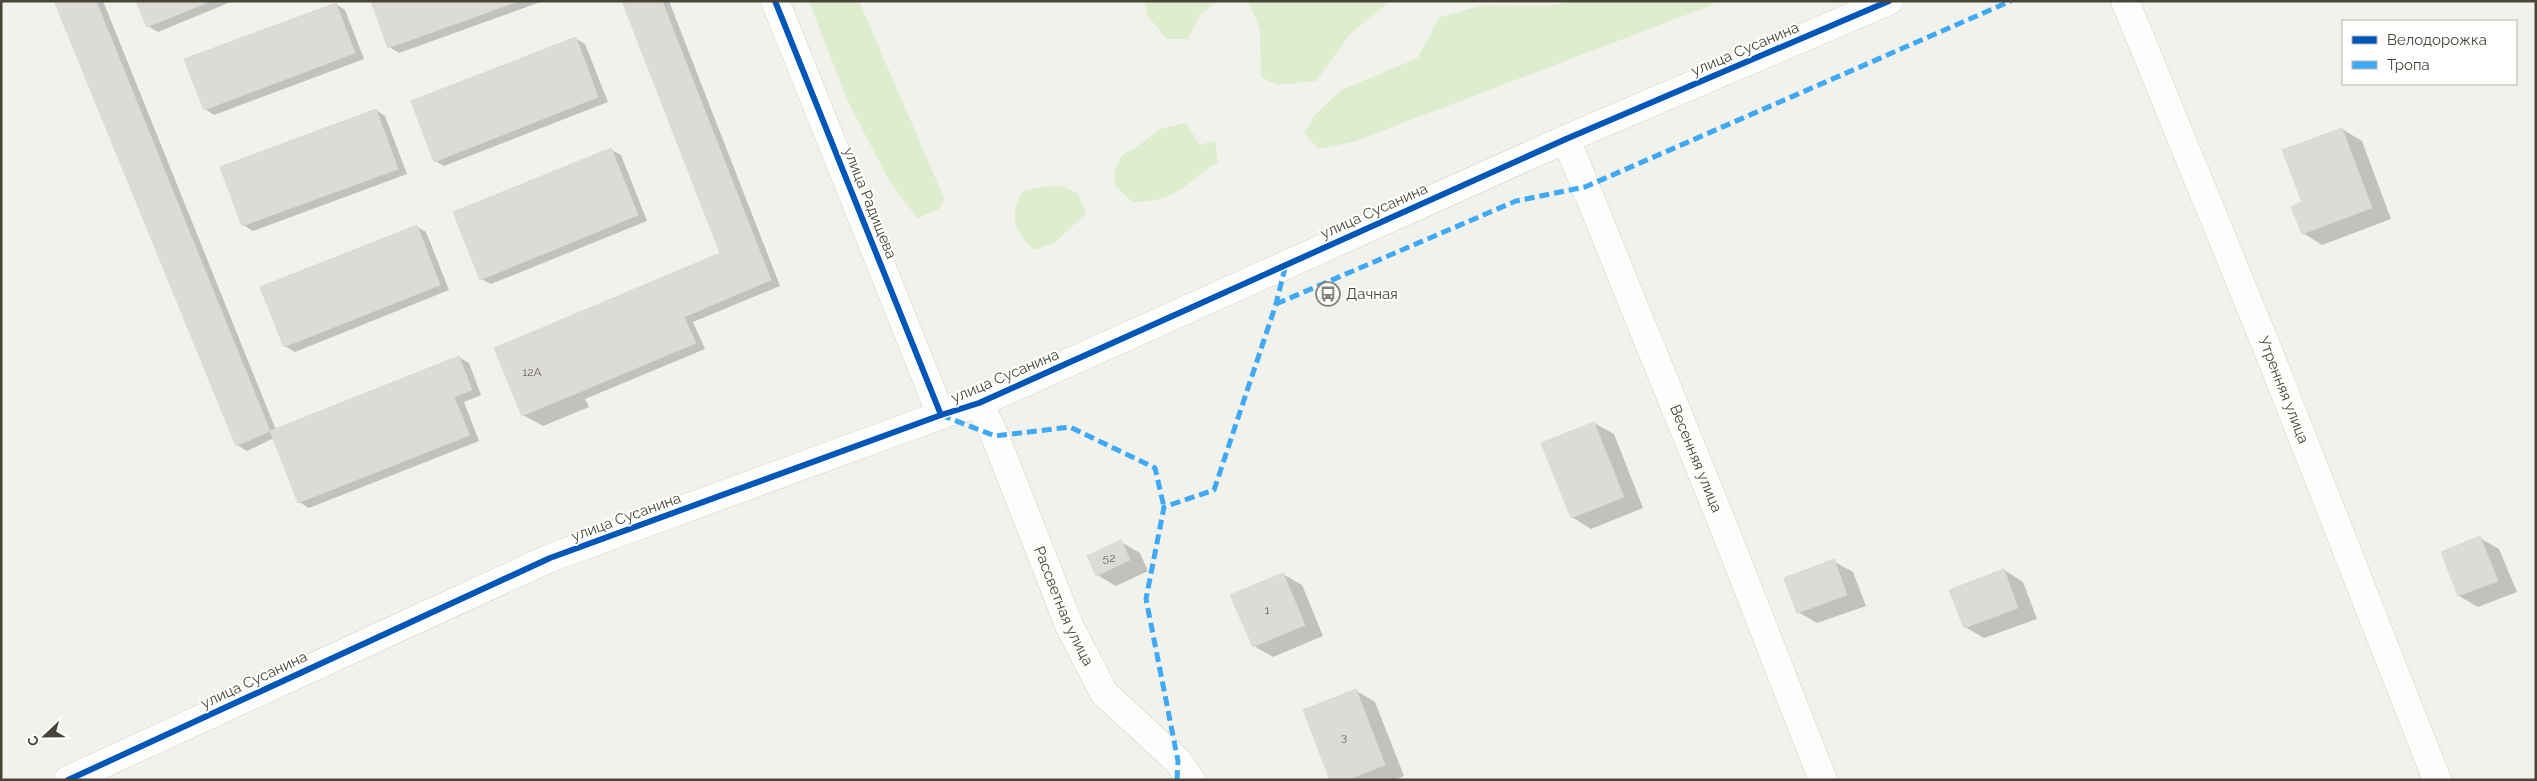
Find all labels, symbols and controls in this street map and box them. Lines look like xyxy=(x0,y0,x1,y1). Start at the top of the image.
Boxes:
street label: улица Сусанина xyxy=(1688,18,1802,80)
legend xyxy=(2342,20,2517,85)
text: Велодорожка xyxy=(2387,31,2487,49)
text: Тропа xyxy=(2387,56,2430,74)
street label: улица Радищева xyxy=(839,145,901,261)
street label: улица Сусанина xyxy=(1318,179,1430,243)
bus stop icon: Дачная xyxy=(1315,281,1341,307)
place label: Дачная xyxy=(1346,285,1398,303)
street label: Утренняя улица xyxy=(2254,334,2313,446)
street label: улица Сусанина xyxy=(948,345,1062,407)
house number: 12А xyxy=(522,365,542,379)
street label: Весенняя улица xyxy=(1666,402,1726,515)
street label: улица Сусанина xyxy=(569,489,683,545)
street label: Рассветная улица xyxy=(1030,544,1097,669)
house number: 52 xyxy=(1103,551,1115,565)
house number: 1 xyxy=(1264,603,1270,617)
street label: улица Сусанина xyxy=(198,647,310,713)
north arrow xyxy=(20,711,70,761)
house number: 3 xyxy=(1341,730,1347,744)
text: С xyxy=(24,733,42,748)

